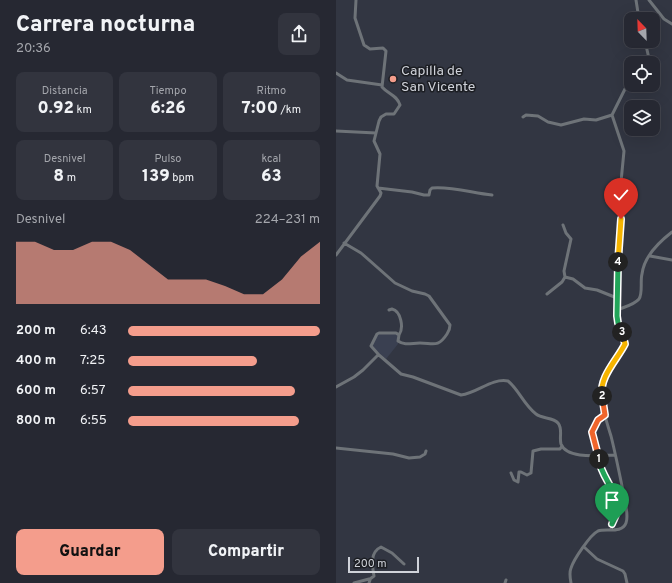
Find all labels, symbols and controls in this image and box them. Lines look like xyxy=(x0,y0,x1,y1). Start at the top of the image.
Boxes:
text: Carrera nocturna xyxy=(16,12,195,39)
north arrow xyxy=(624,12,660,48)
map controls xyxy=(624,12,660,136)
button: share xyxy=(278,13,320,55)
text: 20:36 xyxy=(16,41,51,57)
button: locate xyxy=(624,56,660,92)
place label: Capilla de San Vicente xyxy=(401,63,475,96)
marker: Capilla de San Vicente xyxy=(388,74,398,84)
text: Distancia xyxy=(42,84,88,98)
text: Tiempo xyxy=(149,84,187,98)
text: Ritmo xyxy=(257,84,286,98)
text: 0.92 xyxy=(38,98,74,120)
text: 6:26 xyxy=(150,98,186,120)
text: 7:00 xyxy=(242,98,278,120)
button: layers xyxy=(624,100,660,136)
text: km xyxy=(74,103,92,117)
text: /km xyxy=(278,103,301,117)
text: Desnivel xyxy=(44,152,86,166)
text: Pulso xyxy=(154,152,182,166)
text: kcal xyxy=(262,152,281,166)
text: 8 xyxy=(53,166,64,188)
text: 139 xyxy=(142,166,170,188)
text: 63 xyxy=(261,166,282,188)
text: m xyxy=(64,171,76,185)
text: bpm xyxy=(170,171,194,185)
pin xyxy=(604,178,638,219)
icon: check xyxy=(610,184,632,206)
text: Desnivel xyxy=(16,212,65,228)
text: 224–231 m xyxy=(255,212,320,228)
pin: 4 xyxy=(608,252,628,272)
text: 4 xyxy=(614,255,622,269)
pin: 3 xyxy=(612,322,632,342)
text: 200 m xyxy=(16,323,56,339)
text: 6:43 xyxy=(80,323,107,339)
text: 3 xyxy=(619,325,625,339)
text: 400 m xyxy=(16,353,56,369)
text: 7:25 xyxy=(80,353,105,369)
text: 600 m xyxy=(16,383,56,399)
text: 6:57 xyxy=(80,383,105,399)
pin: 2 xyxy=(592,386,612,406)
text: 2 xyxy=(599,389,605,403)
text: 800 m xyxy=(16,413,56,429)
text: 6:55 xyxy=(80,413,107,429)
pin: 1 xyxy=(589,449,609,469)
text: 1 xyxy=(597,452,601,466)
pin xyxy=(595,483,629,524)
icon: arrive xyxy=(601,489,623,511)
button: Guardar xyxy=(16,529,164,575)
button: Compartir xyxy=(172,529,320,575)
scale bar xyxy=(348,555,419,574)
text: 200 m xyxy=(354,557,387,571)

